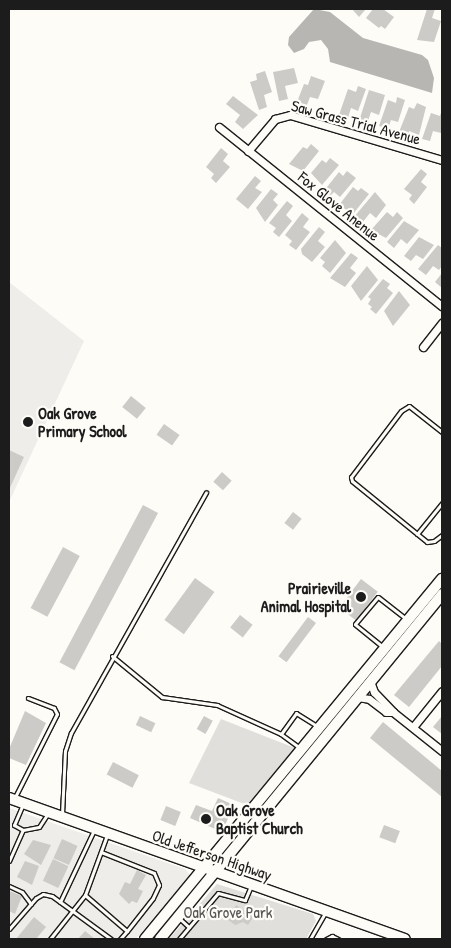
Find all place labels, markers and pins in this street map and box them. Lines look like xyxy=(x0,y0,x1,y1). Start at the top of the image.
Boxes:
place label: Oak Grove Primary School xyxy=(38,403,127,441)
marker: Oak Grove Primary School xyxy=(22,416,34,428)
place label: Prairieville Animal Hospital xyxy=(261,578,351,616)
marker: Prairieville Animal Hospital xyxy=(355,591,367,603)
place label: Oak Grove Baptist Church xyxy=(216,800,303,838)
marker: Oak Grove Baptist Church xyxy=(200,813,212,825)

